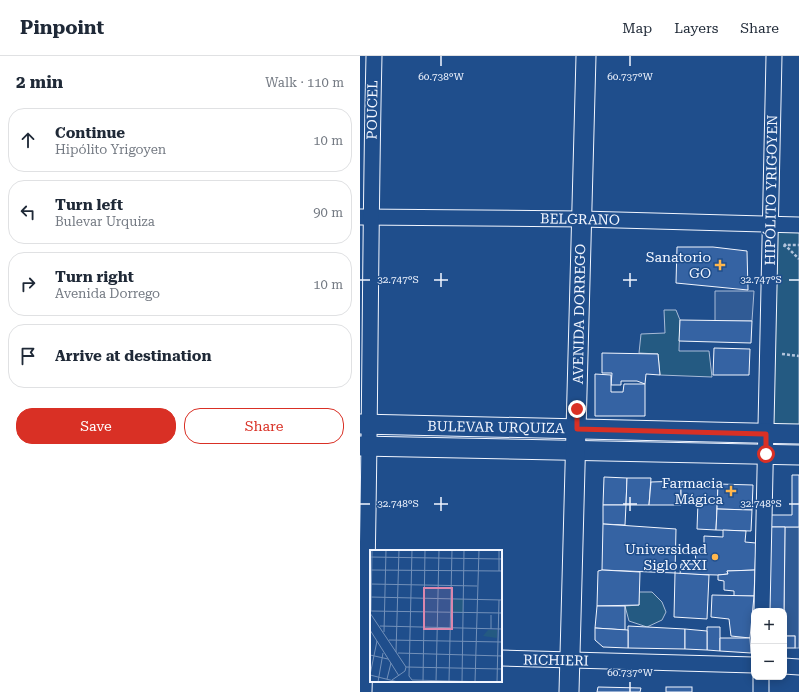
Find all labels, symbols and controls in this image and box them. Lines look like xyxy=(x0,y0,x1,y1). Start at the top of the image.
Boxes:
text: Pinpoint xyxy=(20,16,104,39)
text: Map xyxy=(622,20,652,36)
text: Layers xyxy=(674,20,718,36)
text: Share xyxy=(740,20,779,36)
text: 60.738°W xyxy=(418,71,465,82)
text: 60.737°W xyxy=(607,71,654,82)
text: 2 min xyxy=(16,72,63,92)
text: Walk · 110 m xyxy=(265,75,344,90)
street label: POUCEL xyxy=(363,80,381,140)
street label: HIPÓLITO YRIGOYEN xyxy=(762,114,780,266)
text: Continue xyxy=(55,124,125,142)
icon: ahead xyxy=(17,129,39,151)
text: 10 m xyxy=(313,133,343,148)
text: Hipólito Yrigoyen xyxy=(55,142,166,157)
text: Turn left xyxy=(55,196,123,214)
icon: left xyxy=(17,201,39,223)
text: 90 m xyxy=(313,205,343,220)
street label: BELGRANO xyxy=(540,210,620,228)
text: Bulevar Urquiza xyxy=(55,214,155,229)
street label: AVENIDA DORREGO xyxy=(570,244,588,384)
place label: Sanatorio GO xyxy=(646,249,711,281)
marker: Sanatorio GO xyxy=(714,259,726,271)
text: Turn right xyxy=(55,268,134,286)
icon: right xyxy=(17,273,39,295)
text: 32.747°S xyxy=(377,274,419,285)
text: 32.747°S xyxy=(740,274,782,285)
text: 10 m xyxy=(313,277,343,292)
text: Avenida Dorrego xyxy=(55,286,160,301)
icon: arrive xyxy=(17,345,39,367)
text: Arrive at destination xyxy=(55,347,211,365)
route end xyxy=(568,400,586,418)
button: Save xyxy=(16,408,176,444)
button: Share xyxy=(184,408,344,444)
street label: BULEVAR URQUIZA xyxy=(427,418,565,436)
route start xyxy=(757,445,775,463)
place label: Farmacia Mágica xyxy=(662,475,723,507)
marker: Farmacia Mágica xyxy=(726,486,736,496)
text: 32.748°S xyxy=(377,498,419,509)
text: 32.748°S xyxy=(740,498,782,509)
place label: Universidad Siglo XXI xyxy=(625,541,707,573)
inset map xyxy=(370,550,502,682)
marker: Universidad Siglo XXI xyxy=(710,552,720,562)
map controls xyxy=(751,608,787,680)
button: + xyxy=(751,608,787,644)
button: − xyxy=(751,644,787,680)
street label: RICHIERI xyxy=(523,651,589,669)
text: 60.737°W xyxy=(607,667,654,678)

